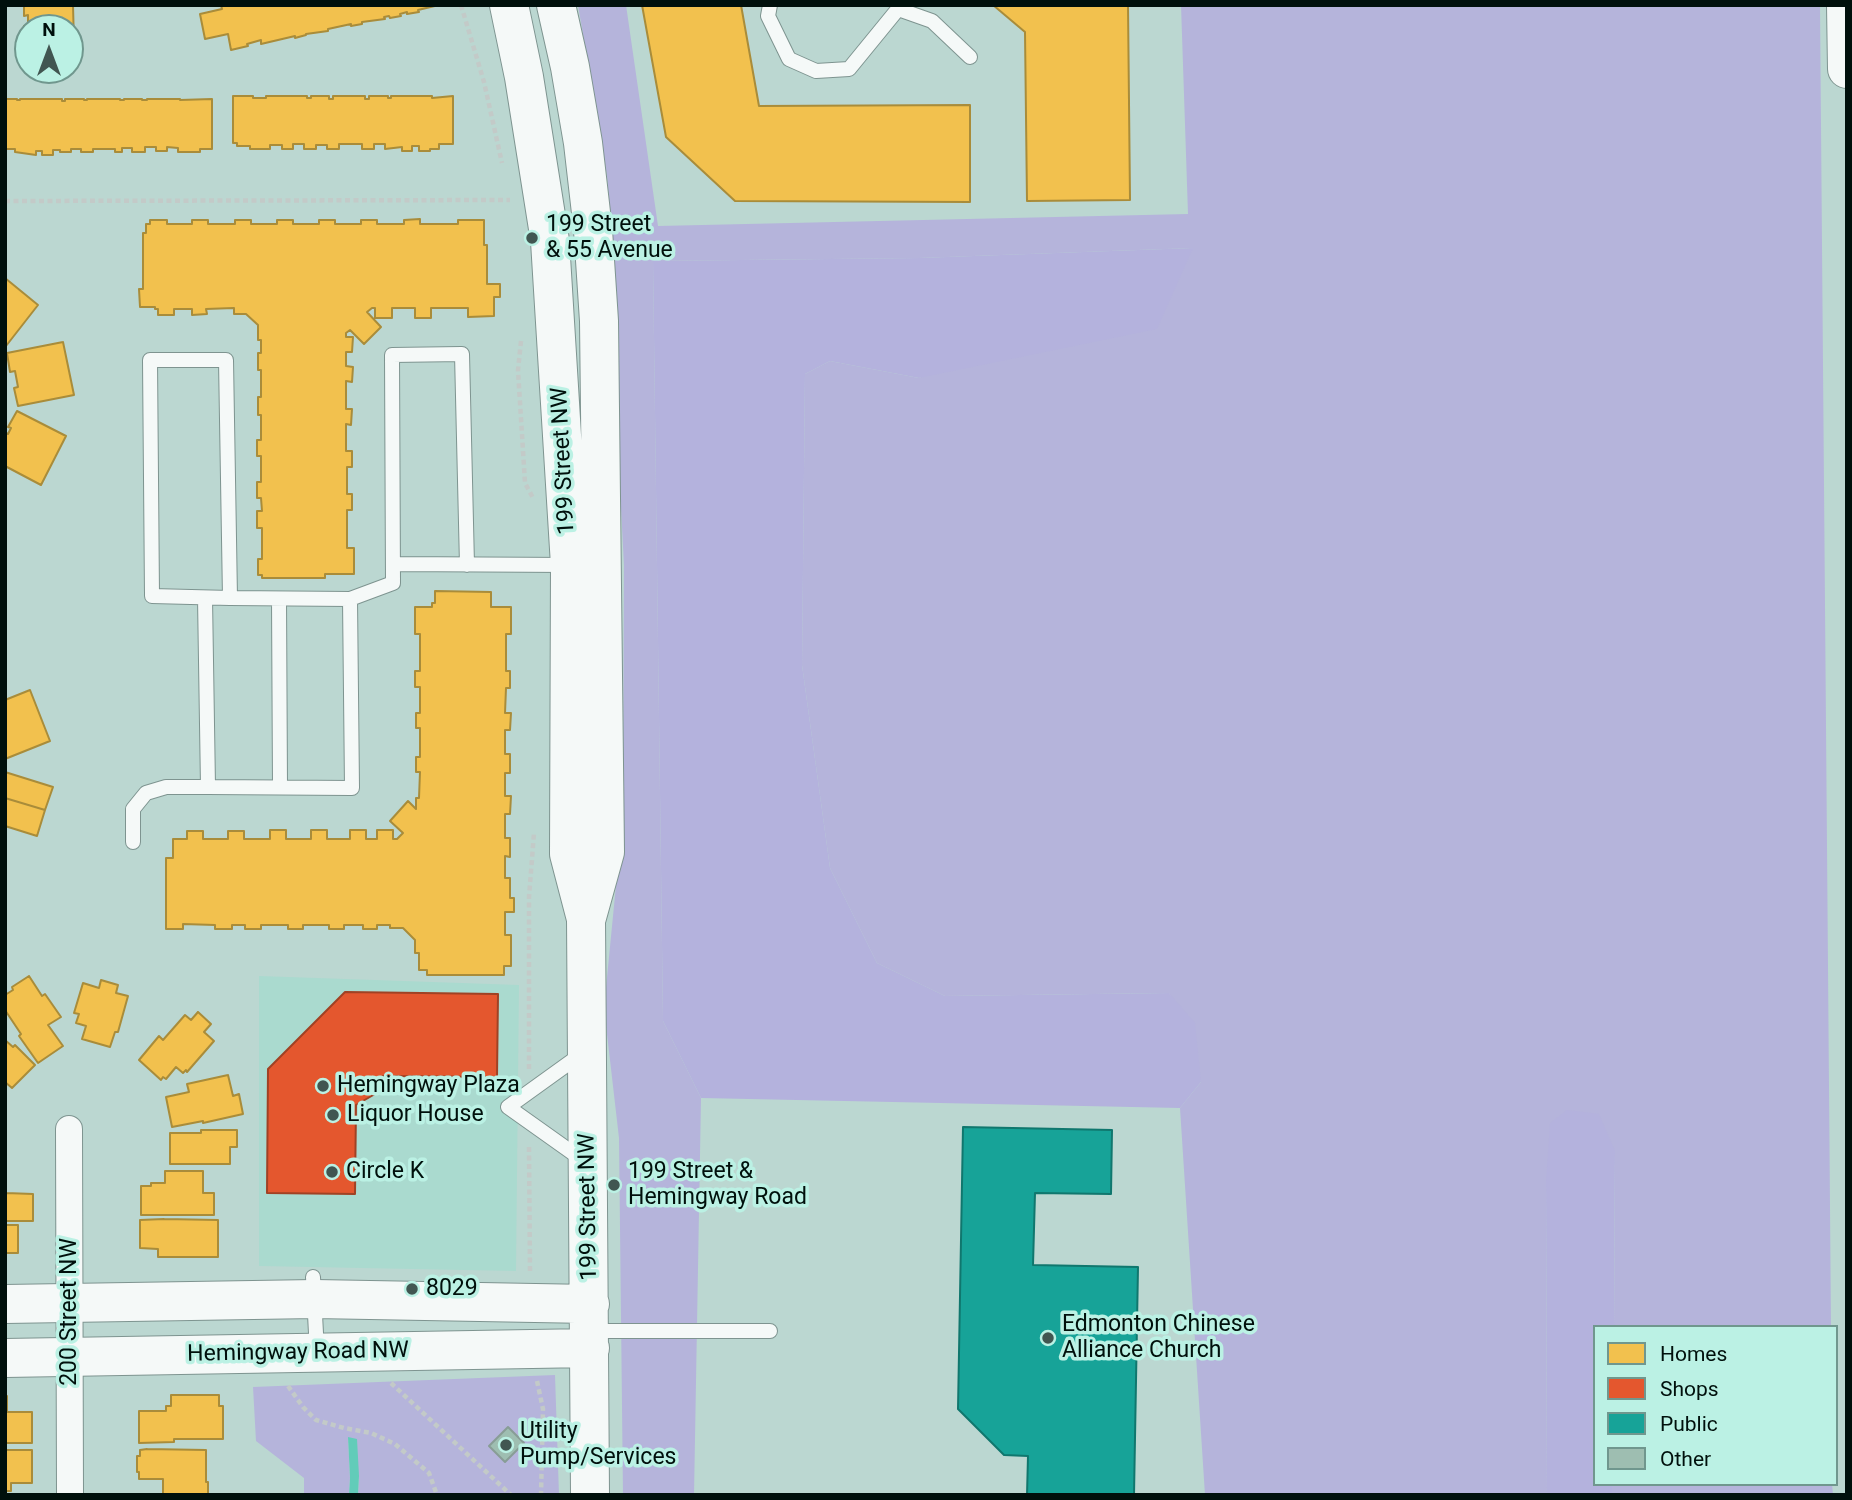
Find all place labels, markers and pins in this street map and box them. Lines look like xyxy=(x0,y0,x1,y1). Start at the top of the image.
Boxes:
place label: 199 Street & 55 Avenue xyxy=(546,211,673,265)
marker: 199 Street & 55 Avenue xyxy=(524,230,540,246)
place label: Hemingway Plaza xyxy=(337,1072,520,1100)
marker: Hemingway Plaza xyxy=(315,1078,331,1094)
place label: Liquor House xyxy=(347,1101,484,1129)
marker: Liquor House xyxy=(325,1107,341,1123)
place label: Circle K xyxy=(346,1158,424,1186)
place label: 199 Street & Hemingway Road xyxy=(628,1158,807,1212)
marker: Circle K xyxy=(324,1164,340,1180)
marker: 199 Street & Hemingway Road xyxy=(606,1177,622,1193)
place label: 8029 xyxy=(426,1275,478,1303)
marker: 8029 xyxy=(404,1281,420,1297)
place label: Edmonton Chinese Alliance Church xyxy=(1062,1311,1255,1365)
marker: Edmonton Chinese Alliance Church xyxy=(1040,1330,1056,1346)
place label: Utility Pump/Services xyxy=(520,1418,676,1472)
marker: Utility Pump/Services xyxy=(498,1437,514,1453)

